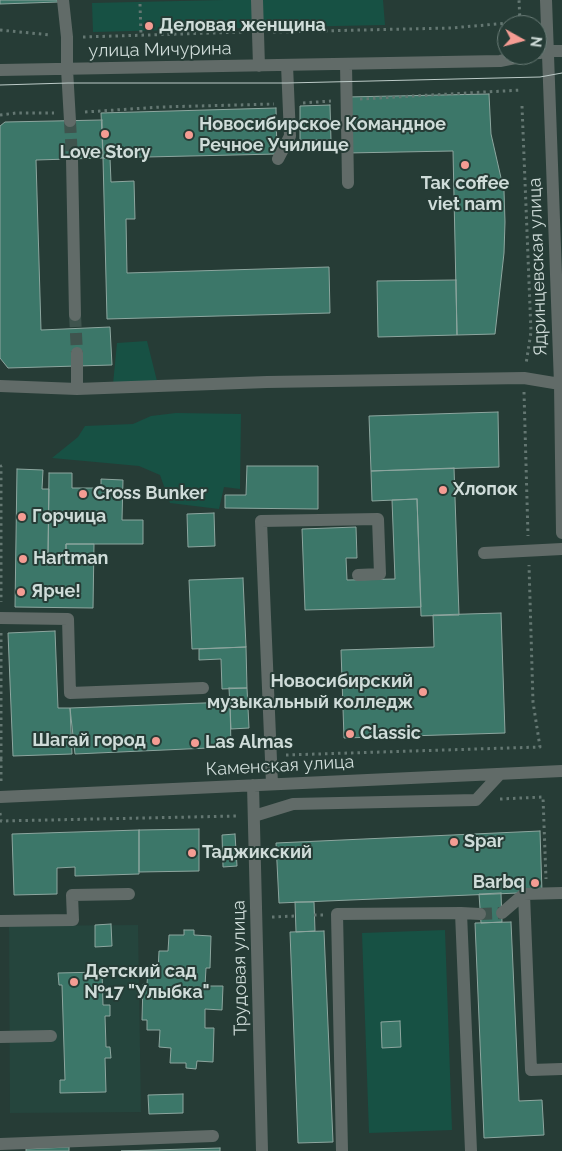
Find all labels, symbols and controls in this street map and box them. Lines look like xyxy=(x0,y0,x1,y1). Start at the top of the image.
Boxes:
place label: Деловая женщина xyxy=(159,15,326,37)
north arrow xyxy=(497,15,547,65)
marker: Деловая женщина xyxy=(143,20,155,32)
text: N xyxy=(527,35,544,48)
street label: улица Мичурина xyxy=(88,38,232,62)
place label: Новосибирское Командное Речное Училище xyxy=(199,114,446,156)
marker: Love Story xyxy=(99,128,111,140)
marker: Новосибирское Командное Речное Училище xyxy=(183,129,195,141)
place label: Love Story xyxy=(59,142,151,164)
marker: Так coffee viet nam xyxy=(459,159,471,171)
place label: Так coffee viet nam xyxy=(421,173,509,215)
street label: Ядринцевская улица xyxy=(524,177,552,357)
place label: Хлопок xyxy=(453,479,518,501)
place label: Cross Bunker xyxy=(93,483,207,505)
marker: Хлопок xyxy=(437,484,449,496)
marker: Cross Bunker xyxy=(77,488,89,500)
place label: Горчица xyxy=(32,506,106,528)
marker: Горчица xyxy=(16,511,28,523)
place label: Hartman xyxy=(33,548,108,570)
marker: Hartman xyxy=(17,553,29,565)
place label: Ярче! xyxy=(31,581,81,603)
marker: Ярче! xyxy=(15,586,27,598)
place label: Новосибирский музыкальный колледж xyxy=(207,671,413,714)
marker: Новосибирский музыкальный колледж xyxy=(417,686,429,698)
place label: Classic xyxy=(360,723,421,745)
marker: Classic xyxy=(344,728,356,740)
place label: Шагай город xyxy=(32,730,146,752)
place label: Las Almas xyxy=(205,732,293,754)
marker: Шагай город xyxy=(150,735,162,747)
marker: Las Almas xyxy=(189,737,201,749)
street label: Каменская улица xyxy=(205,751,355,781)
place label: Spar xyxy=(464,831,504,853)
marker: Spar xyxy=(448,836,460,848)
place label: Таджикский xyxy=(202,842,312,864)
marker: Таджикский xyxy=(186,847,198,859)
place label: Barbq xyxy=(473,872,525,894)
marker: Barbq xyxy=(529,877,541,889)
street label: Трудовая улица xyxy=(228,900,252,1036)
place label: Детский сад №17 "Улыбка" xyxy=(84,961,209,1004)
marker: Детский сад №17 "Улыбка" xyxy=(68,976,80,988)

